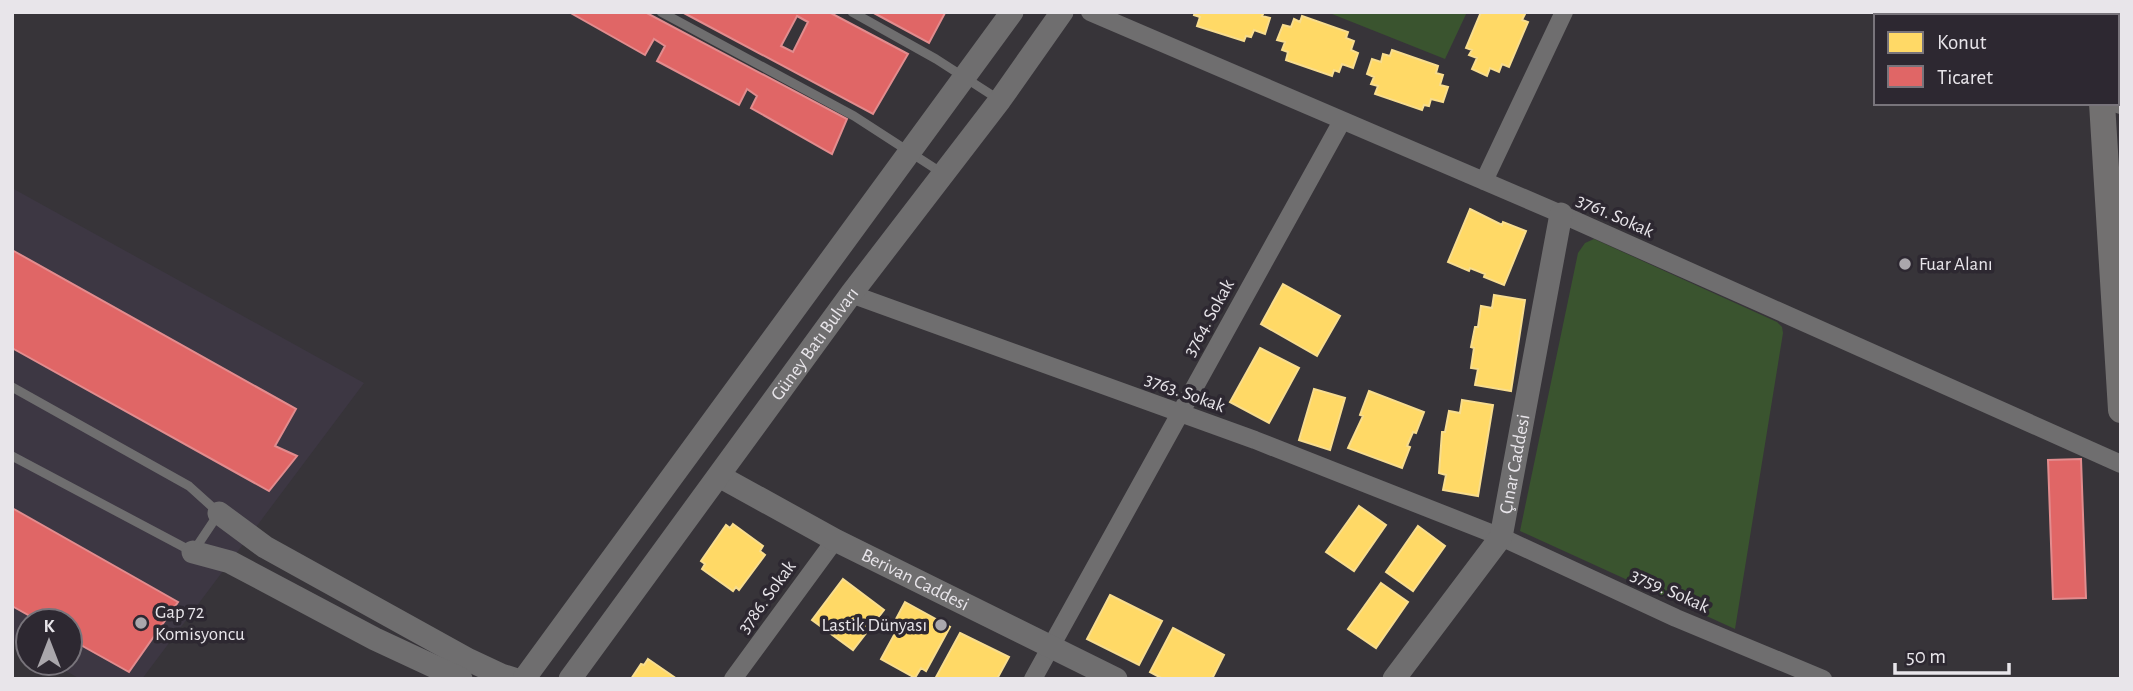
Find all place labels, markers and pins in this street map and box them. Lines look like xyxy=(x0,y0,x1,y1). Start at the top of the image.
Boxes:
place label: Fuar Alanı xyxy=(1919,255,1993,274)
marker: Fuar Alanı xyxy=(1897,256,1913,272)
place label: Gap 72 Komisyoncu xyxy=(155,603,245,644)
marker: Gap 72 Komisyoncu xyxy=(133,615,149,631)
place label: Lastik Dünyası xyxy=(821,616,927,635)
marker: Lastik Dünyası xyxy=(933,617,949,633)

